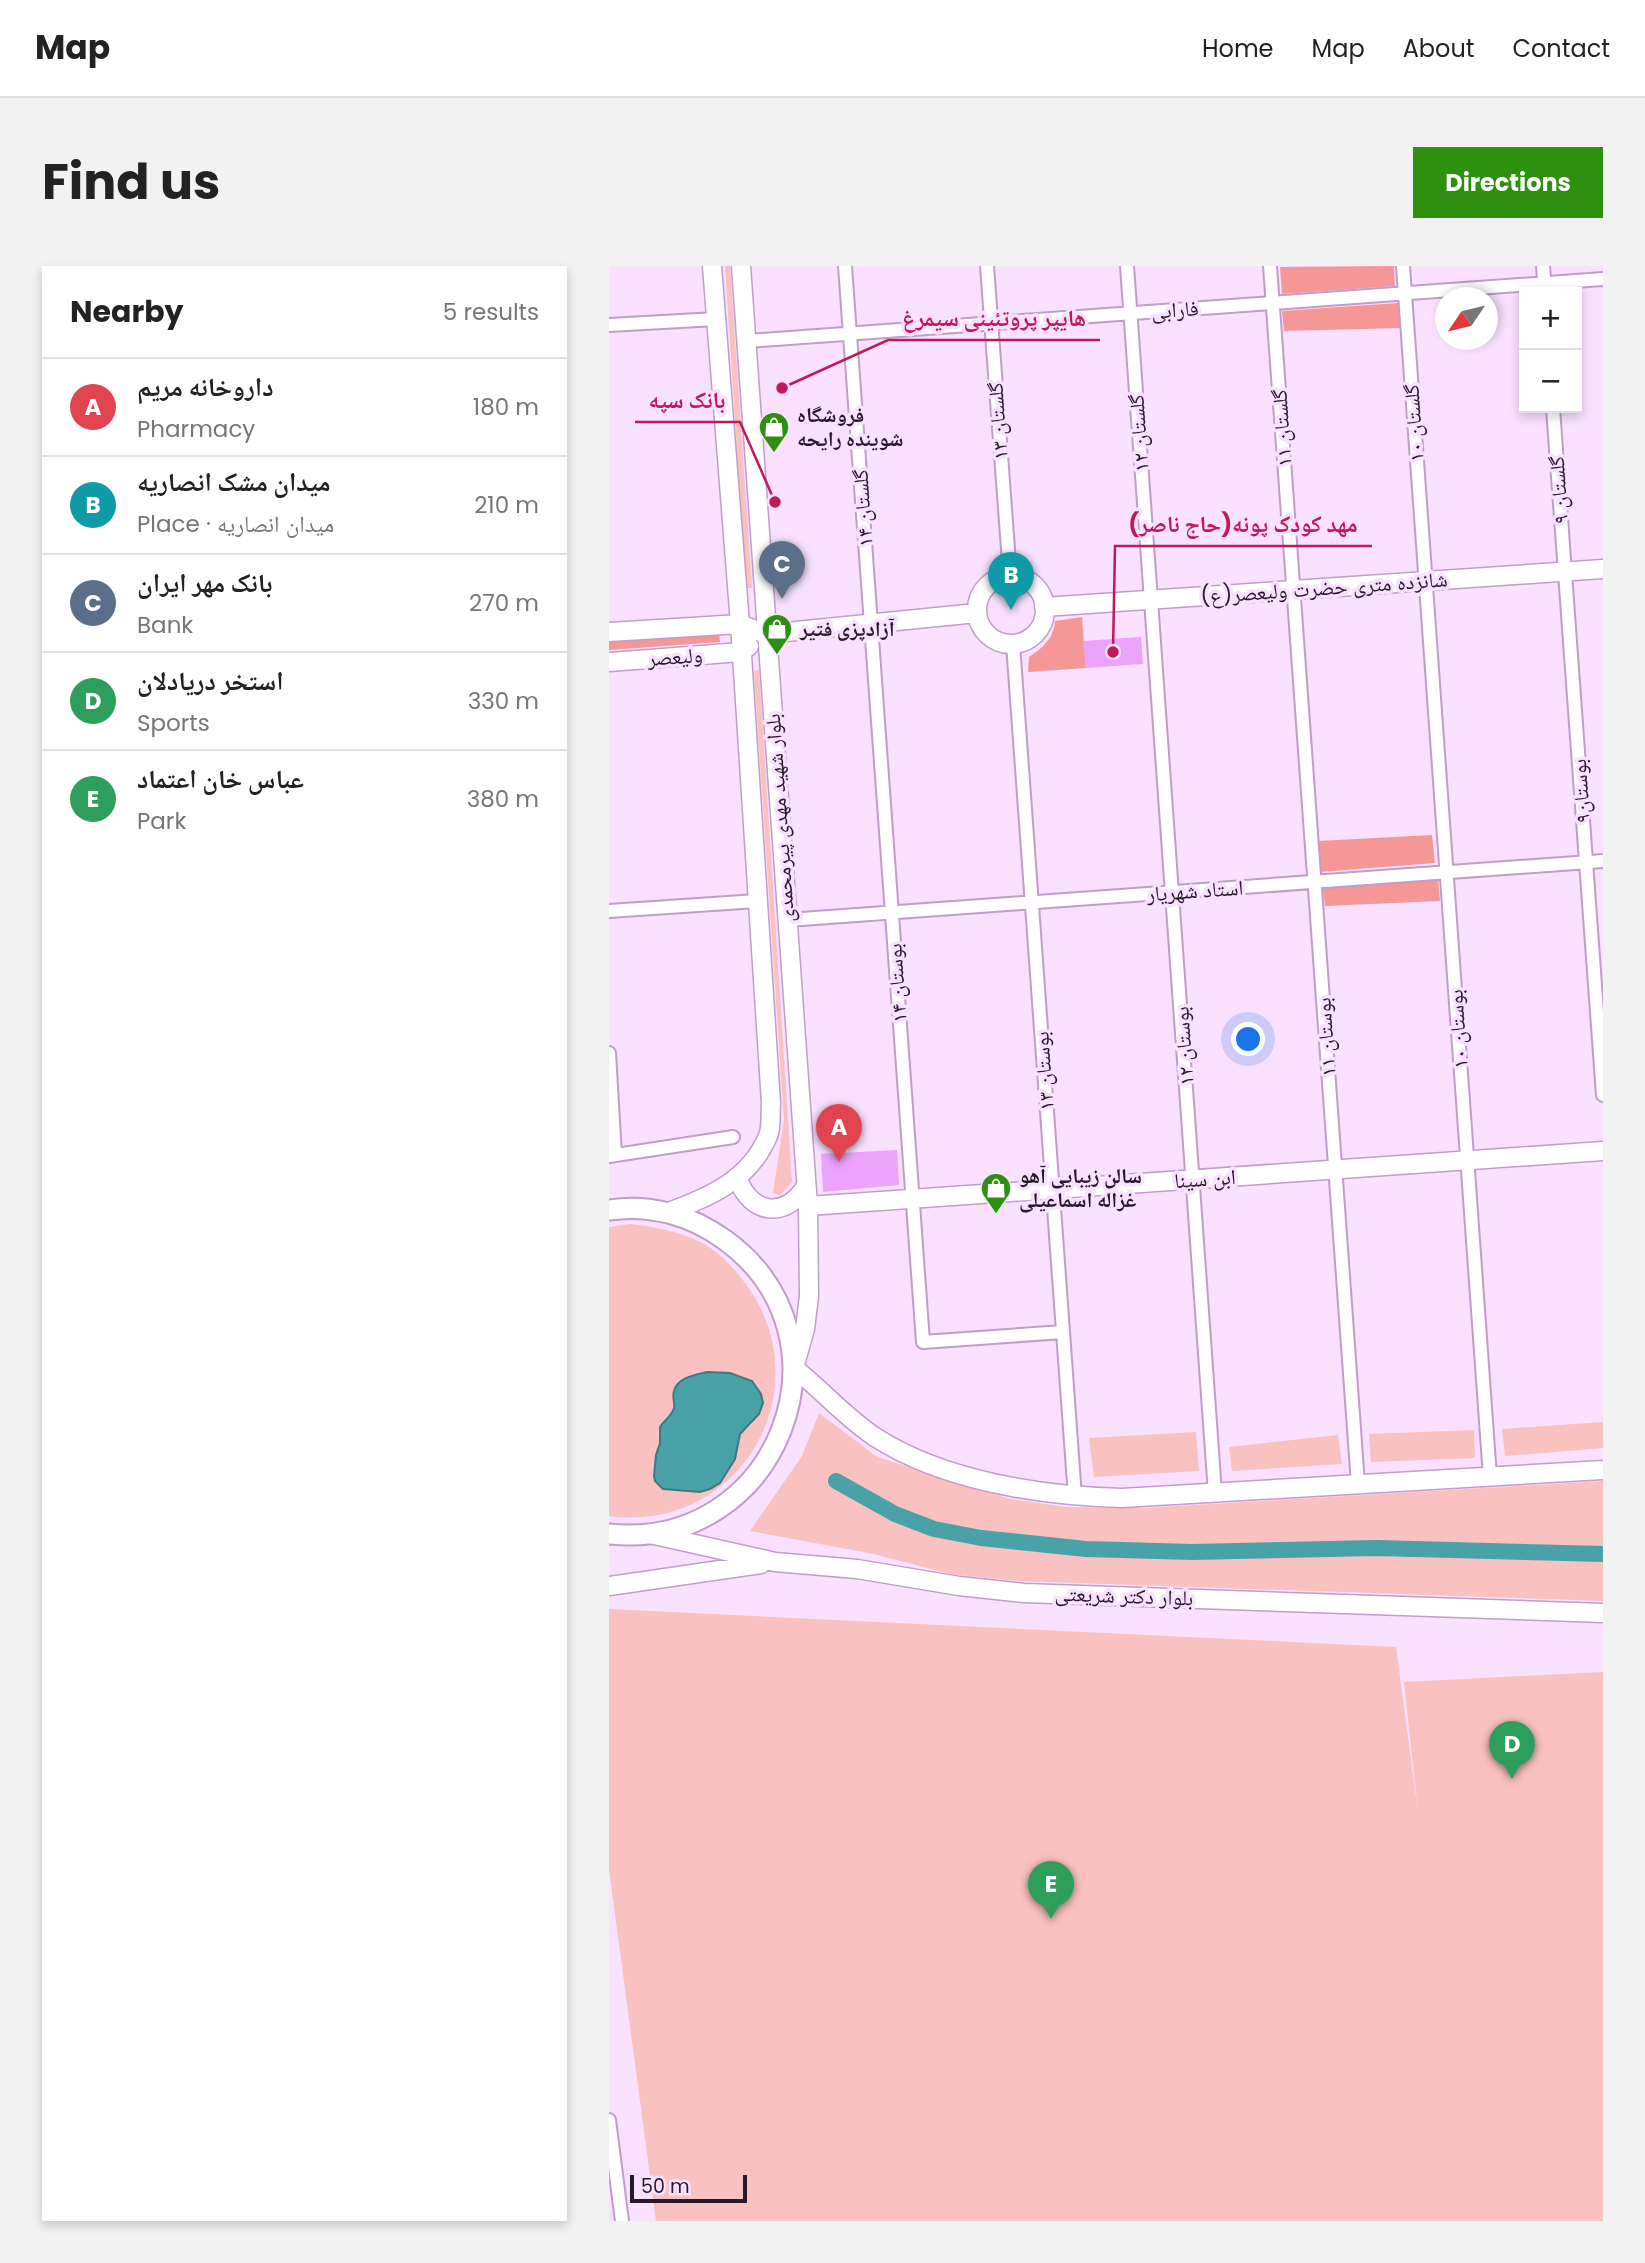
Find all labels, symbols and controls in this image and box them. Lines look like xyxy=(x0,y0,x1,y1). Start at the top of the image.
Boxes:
text: Map xyxy=(35,24,110,71)
text: Home xyxy=(1202,32,1274,65)
text: Map xyxy=(1312,32,1365,65)
text: About xyxy=(1403,32,1474,65)
text: Contact xyxy=(1512,32,1610,65)
button: Directions xyxy=(1413,147,1603,218)
text: Find us xyxy=(42,148,220,216)
north arrow xyxy=(1435,287,1498,350)
map controls xyxy=(1519,287,1582,413)
button: + xyxy=(1519,287,1582,350)
text: Nearby xyxy=(70,290,184,333)
street label: فارابی xyxy=(1150,293,1200,326)
text: 5 results xyxy=(443,296,539,328)
callout: هایپر پروتئینی سیمرغ xyxy=(888,296,1100,340)
text: هایپر پروتئینی سیمرغ xyxy=(902,302,1086,334)
button: − xyxy=(1519,350,1582,413)
text: داروخانه مریم xyxy=(137,369,273,405)
callout: بانک سپه xyxy=(635,378,740,422)
street label: گلستان ۱۳ xyxy=(980,381,1015,461)
street label: گلستان ۱۰ xyxy=(1396,383,1431,463)
text: بانک سپه xyxy=(649,384,725,416)
street label: گلستان ۱۱ xyxy=(1264,388,1299,468)
text: A xyxy=(85,391,101,423)
text: 180 m xyxy=(473,391,539,423)
street label: گلستان ۱۲ xyxy=(1121,393,1156,473)
place label: فروشگاه شوینده رایحه xyxy=(797,400,904,453)
shop icon: فروشگاه شوینده رایحه xyxy=(757,410,791,454)
text: Pharmacy xyxy=(137,413,255,445)
street label: گلستان ۹ xyxy=(1542,455,1575,525)
text: میدان مشک انصاریه xyxy=(137,464,331,500)
street label: گلستان ۱۴ xyxy=(845,468,880,548)
text: B xyxy=(85,489,101,521)
text: 210 m xyxy=(474,489,539,521)
callout: مهد کودک پونه(حاج ناصر) xyxy=(1115,502,1372,546)
text: Place · میدان انصاریه xyxy=(137,508,334,540)
text: مهد کودک پونه(حاج ناصر) xyxy=(1128,508,1358,540)
pin: C xyxy=(759,541,805,599)
pin: B xyxy=(988,552,1034,610)
street label: شانزده متری حضرت ولیعصر(ع) xyxy=(1199,564,1448,611)
text: بانک مهر ایران xyxy=(137,565,272,601)
text: C xyxy=(84,587,102,619)
text: 270 m xyxy=(469,587,539,619)
text: Bank xyxy=(137,609,193,641)
shop icon: آزادپزی فتیر xyxy=(760,612,794,656)
place label: آزادپزی فتیر xyxy=(799,614,895,643)
street label: ولیعصر xyxy=(645,640,704,673)
text: استخر دریادلان xyxy=(137,663,284,699)
text: D xyxy=(85,685,101,717)
text: 330 m xyxy=(468,685,539,717)
text: Sports xyxy=(137,707,210,739)
street label: بلوار شهید مهدی پیرمحمدی xyxy=(758,713,801,923)
street label: بوستان۹ xyxy=(1564,758,1597,824)
text: عباس خان اعتماد xyxy=(137,761,304,797)
text: E xyxy=(87,783,99,815)
text: 380 m xyxy=(467,783,539,815)
text: Park xyxy=(137,805,186,837)
street label: استاد شهریار xyxy=(1145,873,1244,908)
street label: بوستان ۱۴ xyxy=(879,943,914,1023)
street label: بوستان ۱۰ xyxy=(1440,989,1475,1069)
street label: بوستان ۱۱ xyxy=(1308,997,1343,1077)
street label: بوستان ۱۲ xyxy=(1166,1006,1201,1086)
your location xyxy=(1231,1022,1265,1056)
street label: بوستان ۱۳ xyxy=(1026,1031,1061,1111)
pin: A xyxy=(816,1104,862,1162)
place label: سالن زیبایی آهو غزاله اسماعیلی xyxy=(1019,1161,1142,1214)
street label: ابن سینا xyxy=(1173,1162,1237,1195)
shop icon: سالن زیبایی آهو غزاله اسماعیلی xyxy=(979,1171,1013,1215)
street label: بلوار دکتر شریعتی xyxy=(1054,1579,1194,1612)
pin: D xyxy=(1489,1721,1535,1779)
pin: E xyxy=(1028,1861,1074,1919)
scale bar xyxy=(630,2172,747,2204)
text: 50 m xyxy=(641,2173,690,2200)

